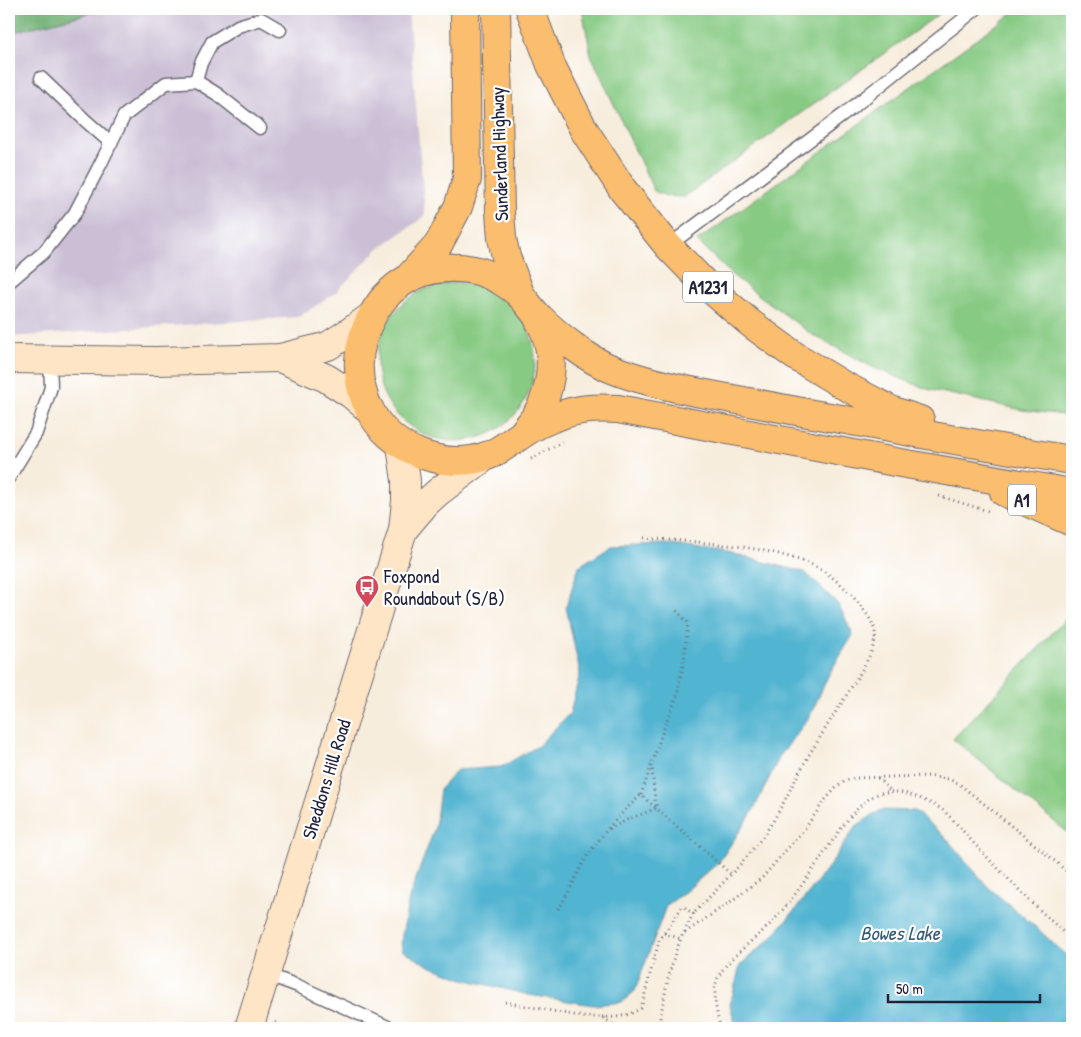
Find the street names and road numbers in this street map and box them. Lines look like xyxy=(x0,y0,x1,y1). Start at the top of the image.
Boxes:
street label: Sunderland Highway xyxy=(484,87,514,221)
road number: A1231 xyxy=(683,272,733,302)
road number: A1 xyxy=(1008,484,1036,516)
street label: Sheddons Hill Road xyxy=(295,715,357,842)

